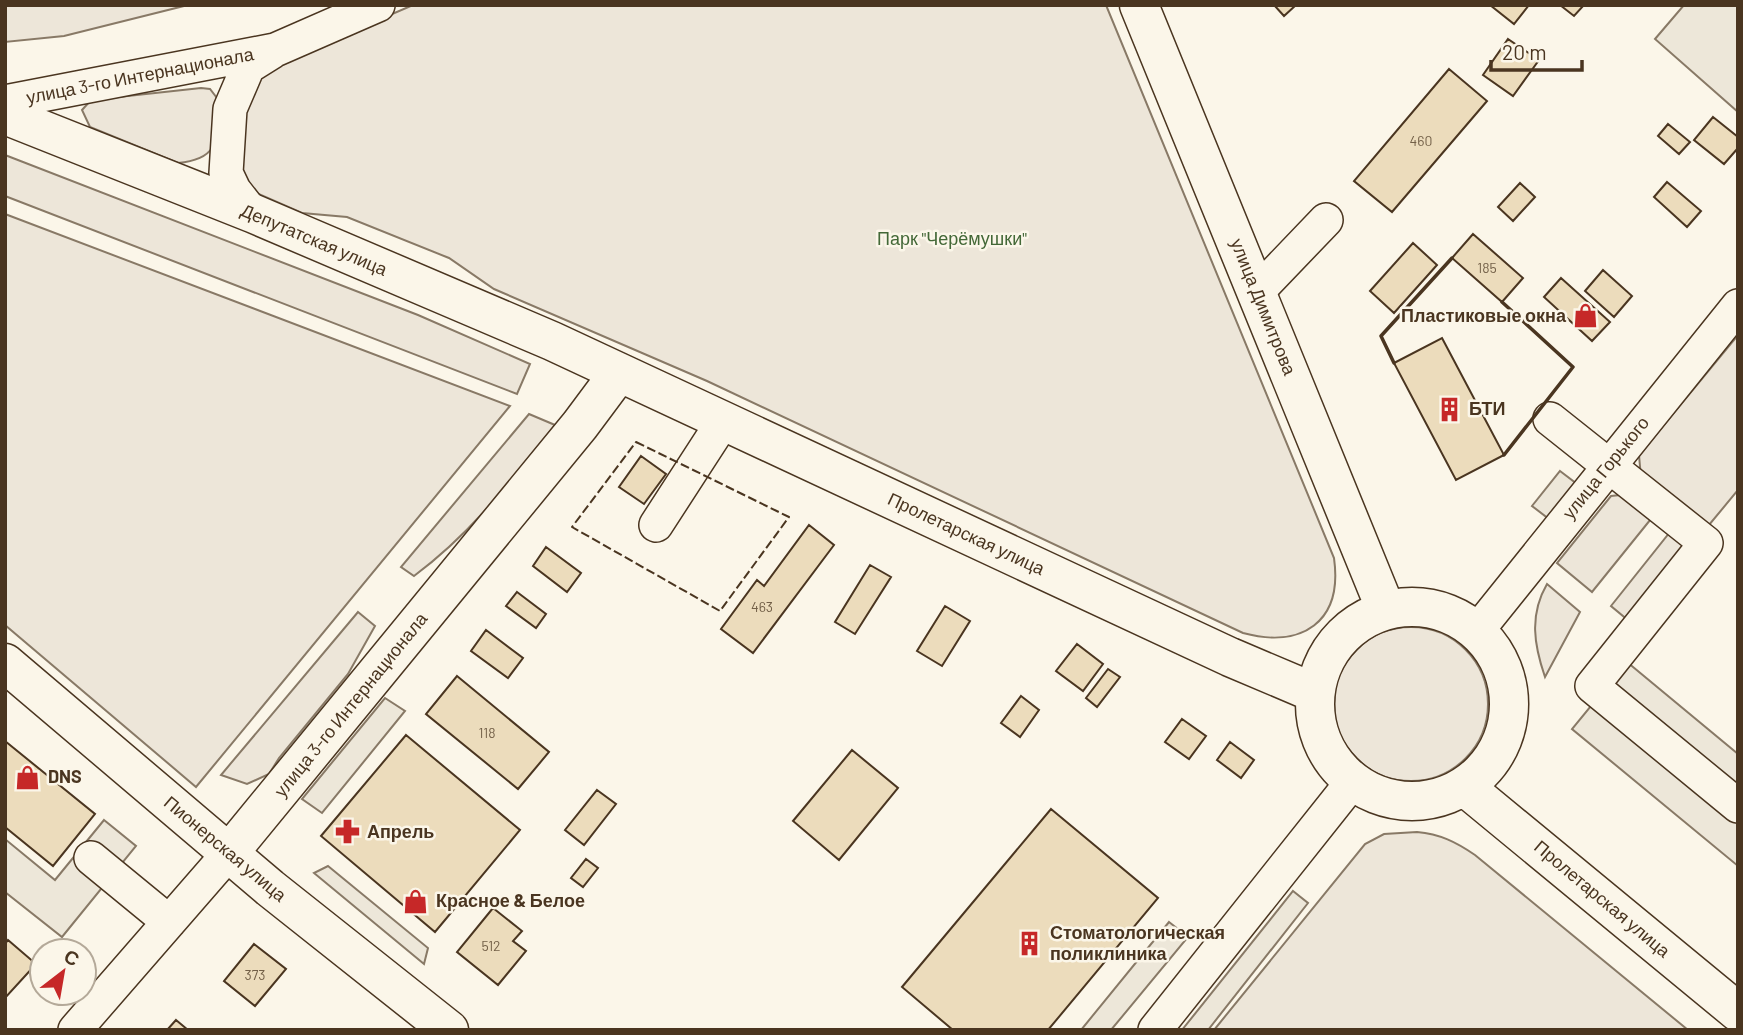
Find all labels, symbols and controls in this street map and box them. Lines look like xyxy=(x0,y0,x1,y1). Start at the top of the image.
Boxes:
scale bar xyxy=(1491,28,1582,72)
text: 20 m xyxy=(1502,39,1547,64)
street label: улица 3-го Интернационала xyxy=(24,42,256,108)
house number: 460 xyxy=(1410,132,1432,149)
street label: Депутатская улица xyxy=(238,198,392,280)
park label: Парк "Черёмушки" xyxy=(877,227,1027,249)
street label: улица Димитрова xyxy=(1226,235,1302,379)
house number: 185 xyxy=(1477,259,1497,276)
shop icon: Пластиковые окна xyxy=(1572,302,1600,330)
place label: Пластиковые окна xyxy=(1401,304,1567,326)
building icon: БТИ xyxy=(1435,395,1463,423)
place label: БТИ xyxy=(1469,397,1505,419)
street label: улица Горького xyxy=(1557,412,1653,523)
street label: Пролетарская улица xyxy=(884,487,1049,580)
house number: 463 xyxy=(751,598,773,615)
street label: улица 3-го Интернационала xyxy=(269,607,432,801)
house number: 118 xyxy=(478,724,496,741)
shop icon: DNS xyxy=(14,763,42,791)
place label: DNS xyxy=(48,765,82,787)
street label: Пионерская улица xyxy=(160,791,292,906)
pharmacy icon: Апрель xyxy=(333,818,361,846)
place label: Апрель xyxy=(367,820,434,842)
street label: Пролетарская улица xyxy=(1530,835,1676,962)
shop icon: Красное & Белое xyxy=(402,887,430,915)
place label: Красное & Белое xyxy=(436,889,585,911)
place label: Стоматологическая поликлиника xyxy=(1050,921,1225,964)
building icon: Стоматологическая поликлиника xyxy=(1016,929,1044,957)
north arrow xyxy=(28,937,98,1007)
house number: 512 xyxy=(481,937,501,954)
text: С xyxy=(60,944,84,971)
house number: 373 xyxy=(244,966,266,983)

